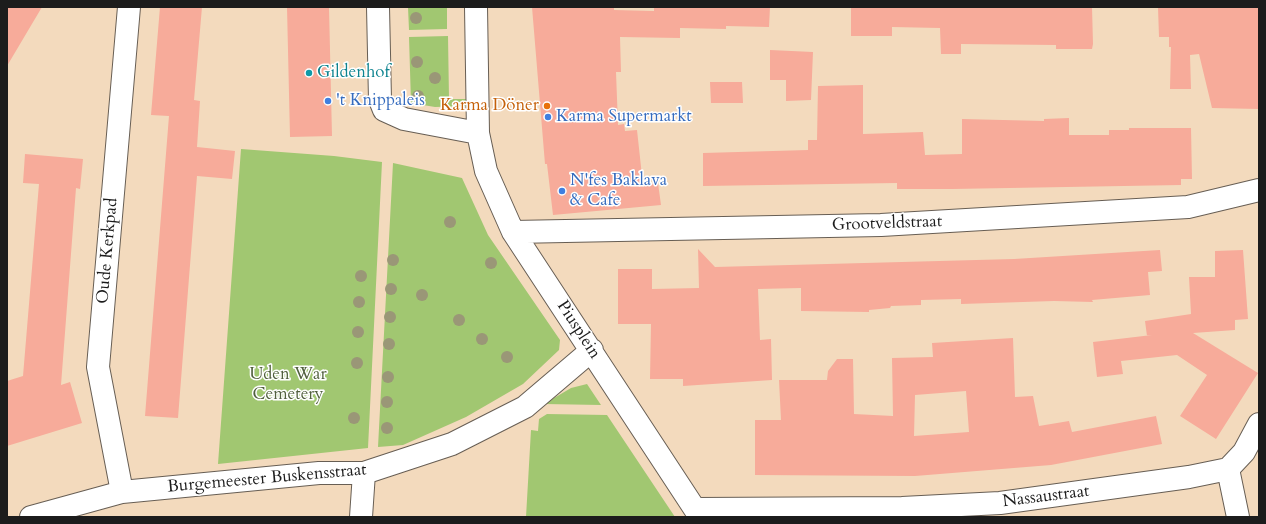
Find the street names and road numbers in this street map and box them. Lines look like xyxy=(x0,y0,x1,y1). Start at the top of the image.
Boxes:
street label: Oude Kerkpad xyxy=(93,197,123,305)
street label: Grootveldstraat xyxy=(831,212,943,236)
street label: Piusplein xyxy=(552,297,604,363)
street label: Burgemeester Buskensstraat xyxy=(167,460,367,498)
street label: Nassaustraat xyxy=(1001,482,1091,512)

